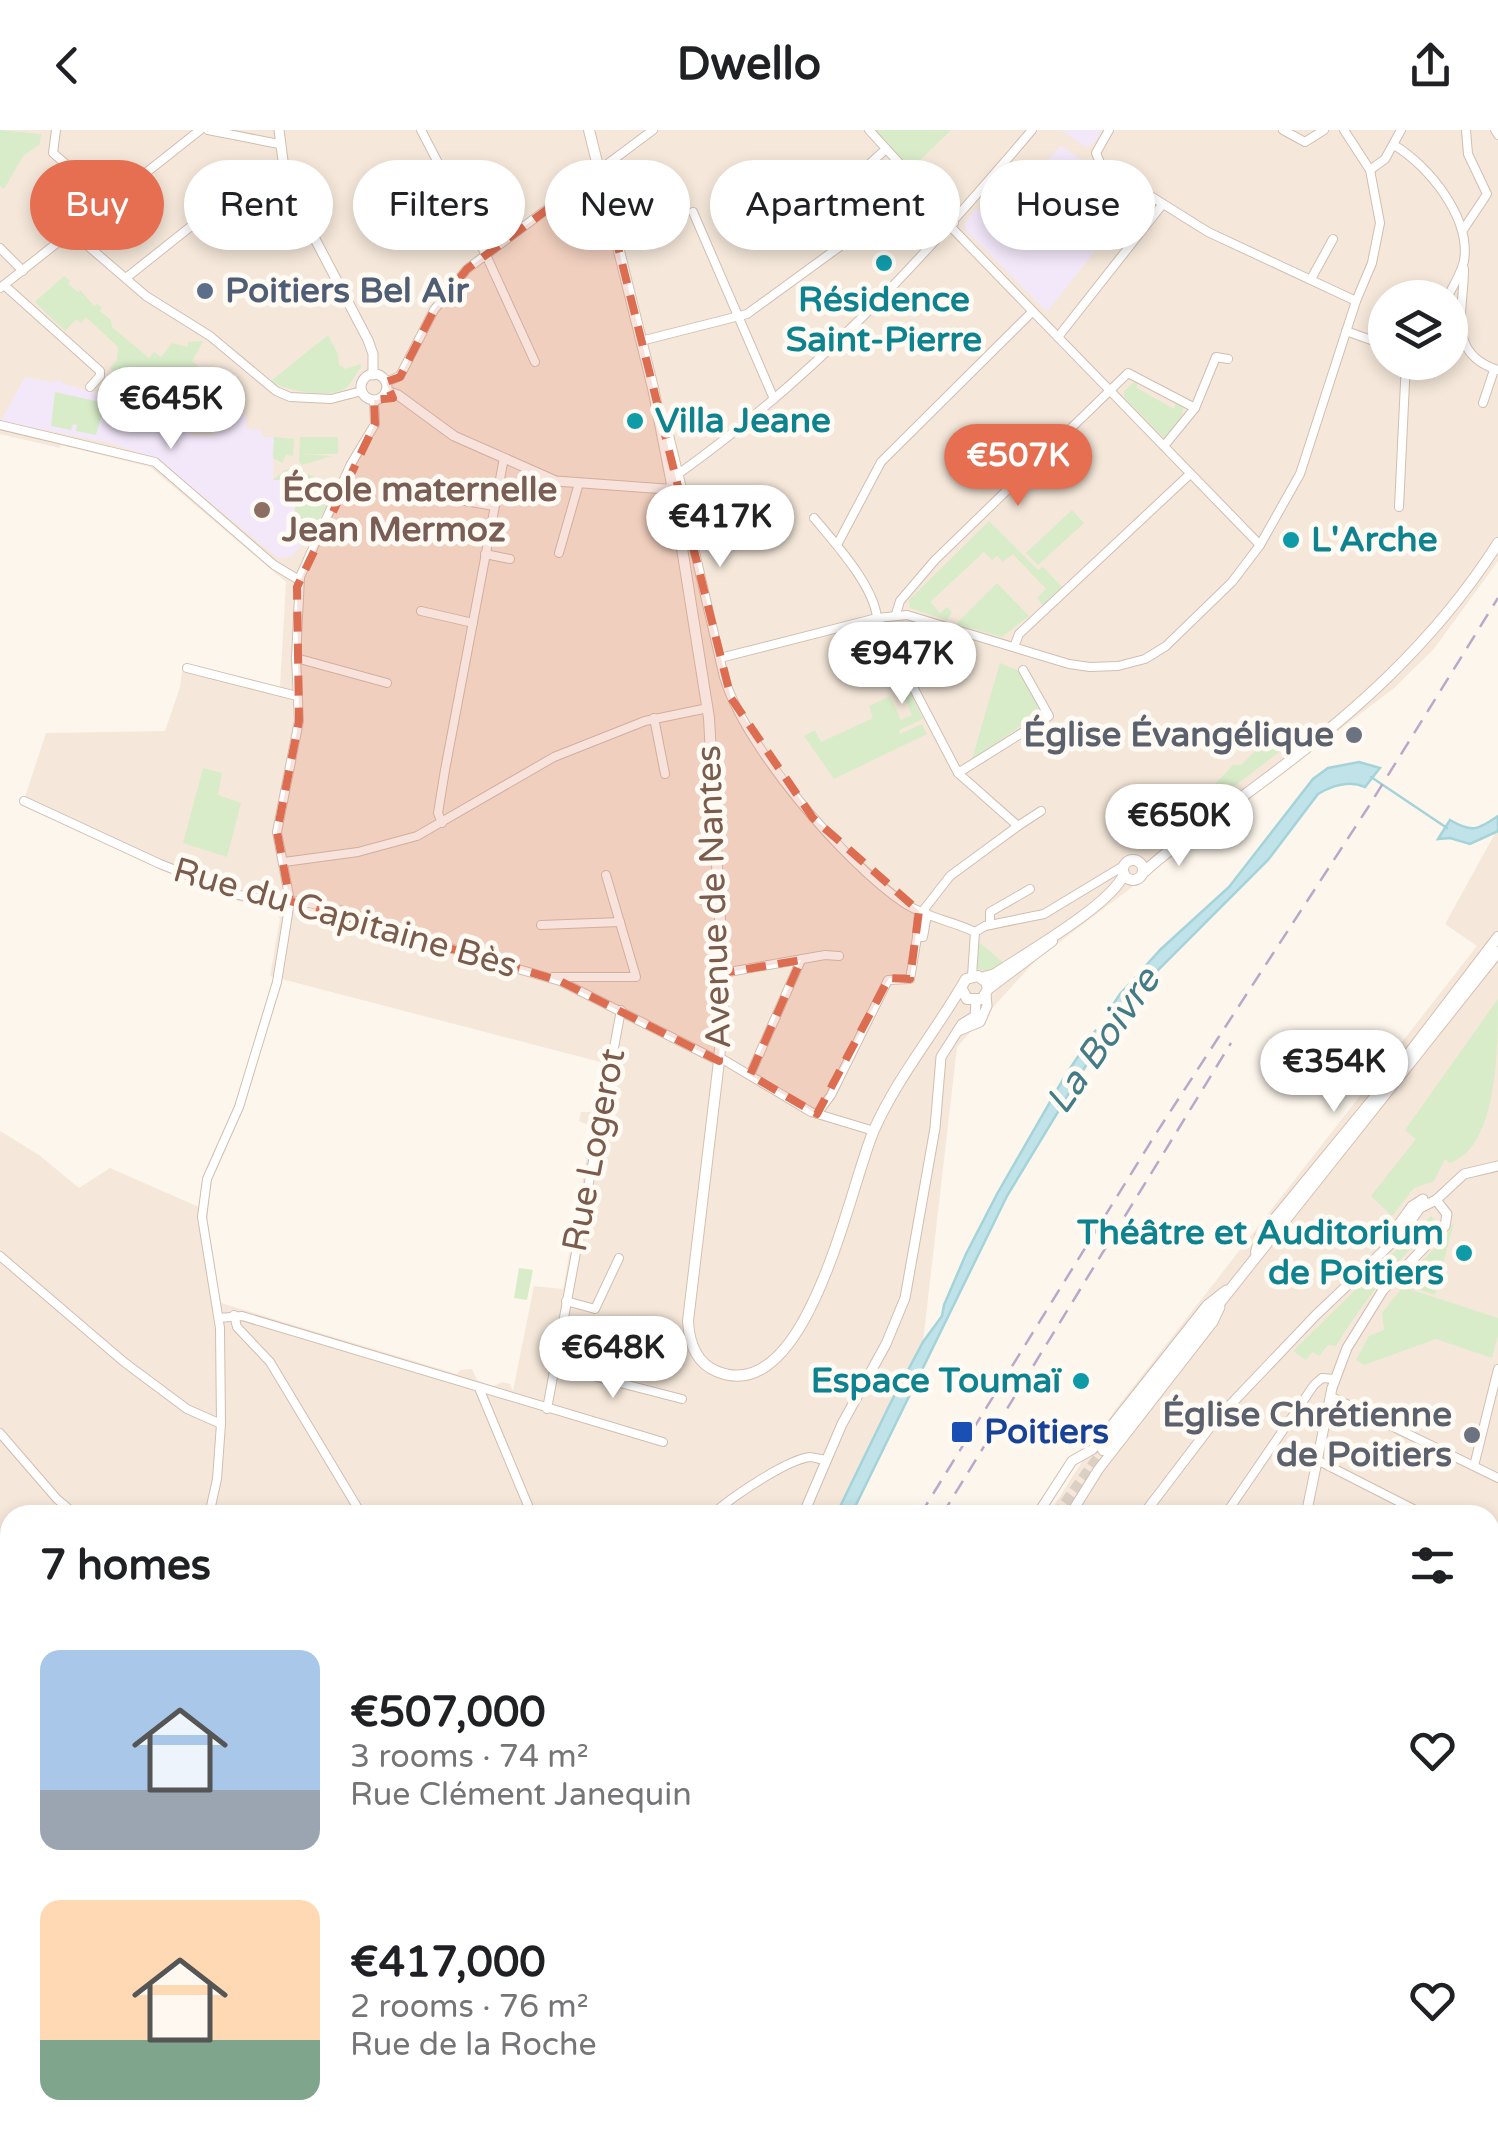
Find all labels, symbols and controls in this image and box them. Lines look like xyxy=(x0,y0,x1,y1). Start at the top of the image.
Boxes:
icon: back xyxy=(40,38,95,93)
text: Dwello xyxy=(677,38,821,92)
icon: share xyxy=(1403,38,1458,93)
chip: Buy xyxy=(30,160,164,250)
chip: Rent xyxy=(184,160,333,250)
chip: Filters xyxy=(353,160,525,250)
chip: New xyxy=(545,160,690,250)
chip: Apartment xyxy=(710,160,960,250)
chip: House xyxy=(980,160,1155,250)
marker: Résidence Saint-Pierre xyxy=(873,252,895,274)
place label: Poitiers Bel Air xyxy=(225,270,470,312)
place label: Résidence Saint-Pierre xyxy=(786,279,982,361)
marker: Poitiers Bel Air xyxy=(194,280,216,302)
map controls xyxy=(1368,280,1468,380)
button: layers xyxy=(1368,280,1468,380)
pin: €645K xyxy=(101,367,241,452)
text: €645K xyxy=(119,380,223,418)
place label: Villa Jeane xyxy=(655,400,831,442)
marker: Villa Jeane xyxy=(624,410,646,432)
pin: €507K xyxy=(948,424,1088,509)
text: €507K xyxy=(966,437,1070,475)
place label: École maternelle Jean Mermoz xyxy=(281,469,557,551)
pin: €417K xyxy=(650,485,790,570)
text: €417K xyxy=(668,498,772,536)
marker: École maternelle Jean Mermoz xyxy=(251,499,273,521)
place label: L'Arche xyxy=(1311,519,1438,561)
marker: L'Arche xyxy=(1280,529,1302,551)
pin: €947K xyxy=(832,622,972,707)
text: €947K xyxy=(850,635,954,673)
place label: Église Évangélique xyxy=(1023,714,1334,756)
marker: Église Évangélique xyxy=(1343,724,1365,746)
street label: Avenue de Nantes xyxy=(688,744,740,1050)
pin: €650K xyxy=(1109,784,1249,869)
text: €650K xyxy=(1127,797,1231,835)
street label: Rue du Capitaine Bès xyxy=(169,849,521,987)
water label: La Boivre xyxy=(1036,957,1171,1123)
pin: €354K xyxy=(1264,1030,1404,1115)
text: €354K xyxy=(1282,1043,1386,1081)
street label: Rue Logerot xyxy=(554,1045,634,1255)
place label: Théâtre et Auditorium de Poitiers xyxy=(1076,1212,1444,1294)
marker: Théâtre et Auditorium de Poitiers xyxy=(1453,1242,1475,1264)
pin: €648K xyxy=(543,1316,683,1401)
text: €648K xyxy=(561,1329,665,1367)
place label: Espace Toumaï xyxy=(811,1360,1062,1402)
marker: Espace Toumaï xyxy=(1070,1370,1092,1392)
place label: Église Chrétienne de Poitiers xyxy=(1162,1394,1452,1476)
place label: Poitiers xyxy=(984,1411,1109,1453)
marker: Poitiers xyxy=(949,1419,975,1445)
marker: Église Chrétienne de Poitiers xyxy=(1461,1424,1483,1446)
icon: filters xyxy=(1405,1538,1460,1593)
text: 7 homes xyxy=(40,1540,211,1591)
text: €507,000 xyxy=(350,1687,546,1738)
icon: home xyxy=(120,1690,240,1810)
icon: heart xyxy=(1405,1723,1460,1778)
text: 3 rooms · 74 m² xyxy=(350,1738,589,1776)
text: Rue Clément Janequin xyxy=(350,1776,692,1814)
text: €417,000 xyxy=(350,1937,546,1988)
icon: home xyxy=(120,1940,240,2060)
icon: heart xyxy=(1405,1973,1460,2028)
text: 2 rooms · 76 m² xyxy=(350,1988,589,2026)
text: Rue de la Roche xyxy=(350,2026,597,2064)

